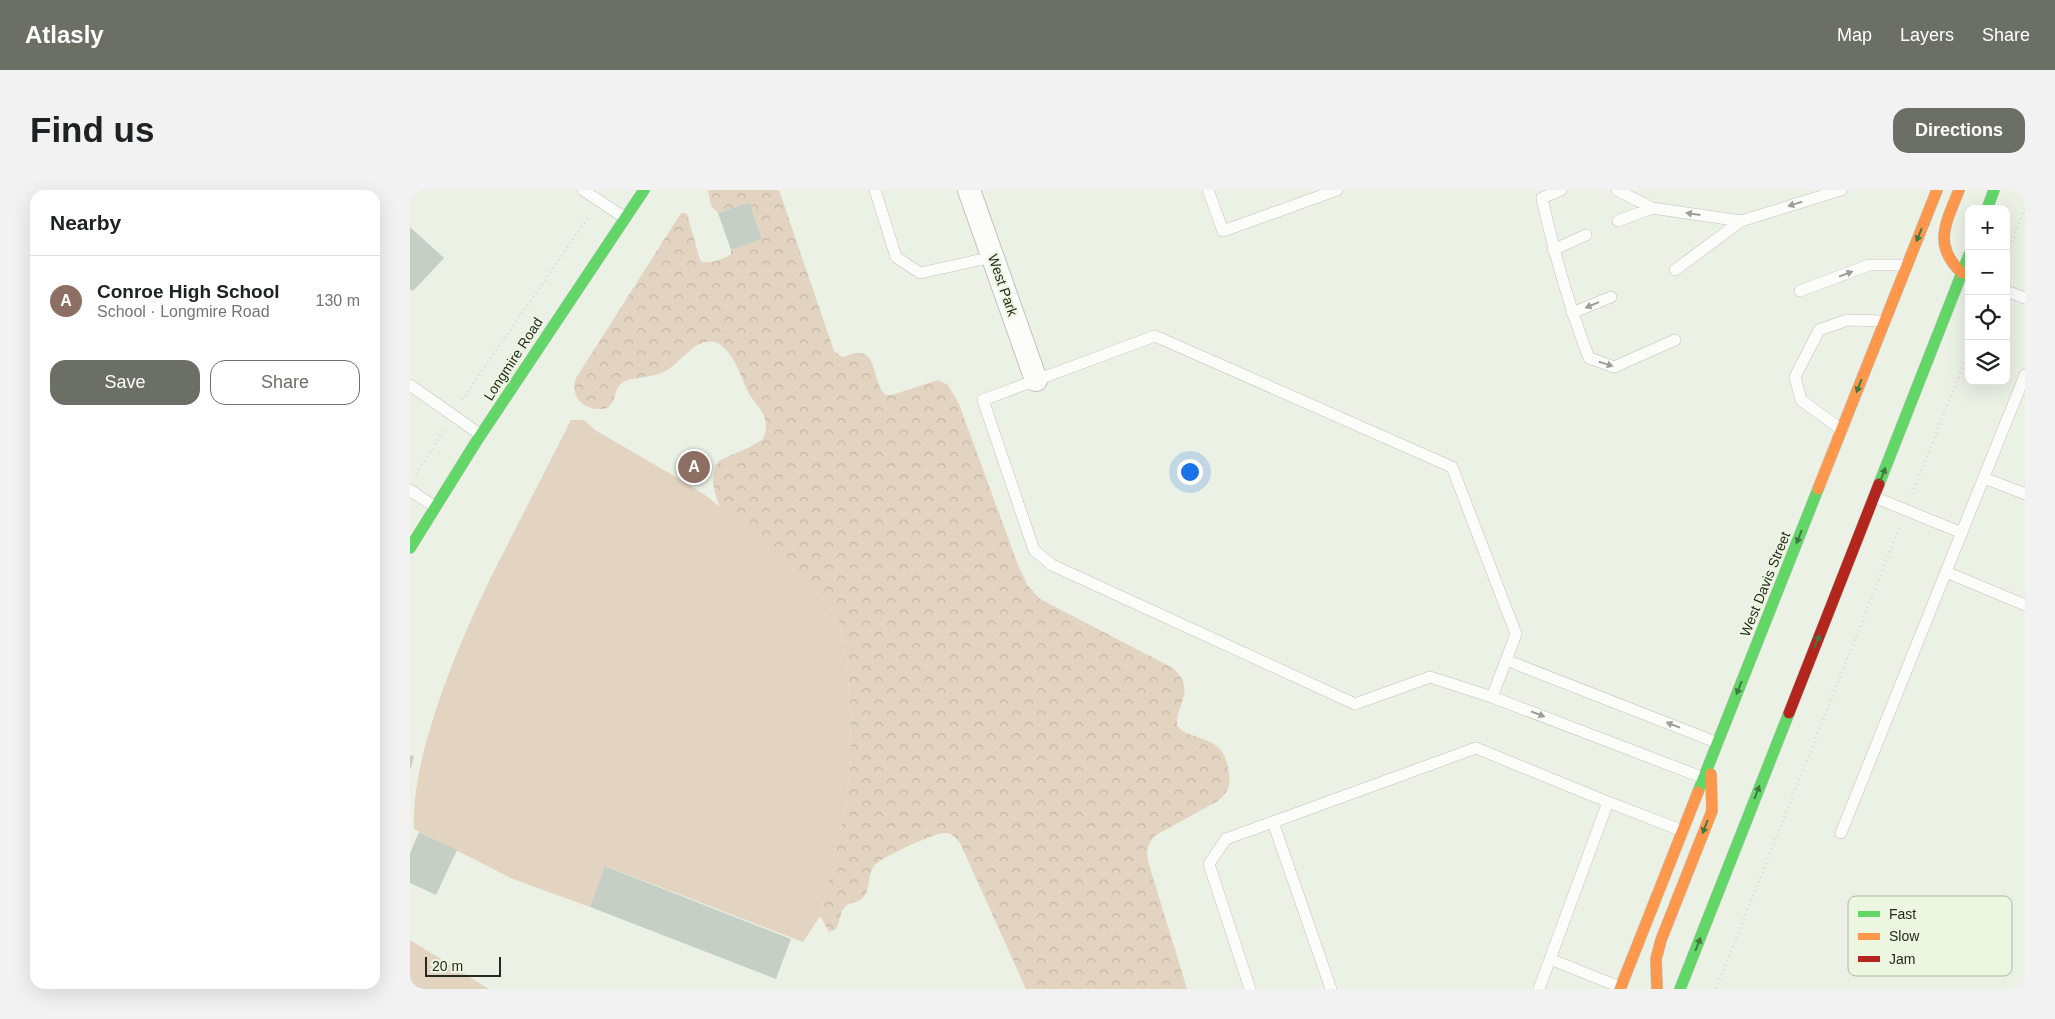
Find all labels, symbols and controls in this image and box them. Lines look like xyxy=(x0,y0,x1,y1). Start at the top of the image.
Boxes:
text: Atlasly xyxy=(25,21,104,48)
text: Map xyxy=(1837,25,1872,45)
text: Layers xyxy=(1900,25,1954,45)
text: Share xyxy=(1982,25,2030,45)
button: Directions xyxy=(1893,108,2025,153)
text: Find us xyxy=(30,110,154,149)
one-way arrow xyxy=(1787,201,1802,209)
map controls xyxy=(1965,205,2010,385)
button: + xyxy=(1965,205,2010,250)
one-way arrow xyxy=(1685,210,1701,218)
text: Nearby xyxy=(50,211,121,234)
one-way arrow xyxy=(1915,228,1923,243)
button: − xyxy=(1965,250,2010,295)
street label: West Park xyxy=(985,252,1021,319)
one-way arrow xyxy=(1839,270,1854,278)
text: Conroe High School xyxy=(97,281,280,302)
text: A xyxy=(60,292,72,309)
text: 130 m xyxy=(316,292,360,309)
button: locate xyxy=(1965,295,2010,340)
one-way arrow xyxy=(1584,302,1599,310)
text: School · Longmire Road xyxy=(97,303,270,320)
street label: Longmire Road xyxy=(480,314,546,404)
button: layers xyxy=(1965,340,2010,385)
button: Save xyxy=(50,360,200,405)
button: Share xyxy=(210,360,360,405)
one-way arrow xyxy=(1599,360,1614,368)
one-way arrow xyxy=(1855,379,1863,394)
pin: A xyxy=(678,448,710,486)
your location xyxy=(1177,459,1203,485)
one-way arrow xyxy=(1879,466,1887,481)
street label: West Davis Street xyxy=(1737,529,1793,639)
one-way arrow xyxy=(1795,530,1803,545)
one-way arrow xyxy=(1813,633,1821,648)
one-way arrow xyxy=(1735,681,1743,696)
one-way arrow xyxy=(1531,710,1546,718)
one-way arrow xyxy=(1665,721,1680,728)
one-way arrow xyxy=(1753,784,1761,799)
one-way arrow xyxy=(1701,820,1709,835)
legend xyxy=(1848,896,2012,976)
text: Fast xyxy=(1889,906,1916,922)
text: Slow xyxy=(1889,928,1920,944)
one-way arrow xyxy=(1695,936,1702,951)
text: Jam xyxy=(1889,951,1915,967)
scale bar xyxy=(425,954,501,977)
text: 20 m xyxy=(432,958,463,974)

